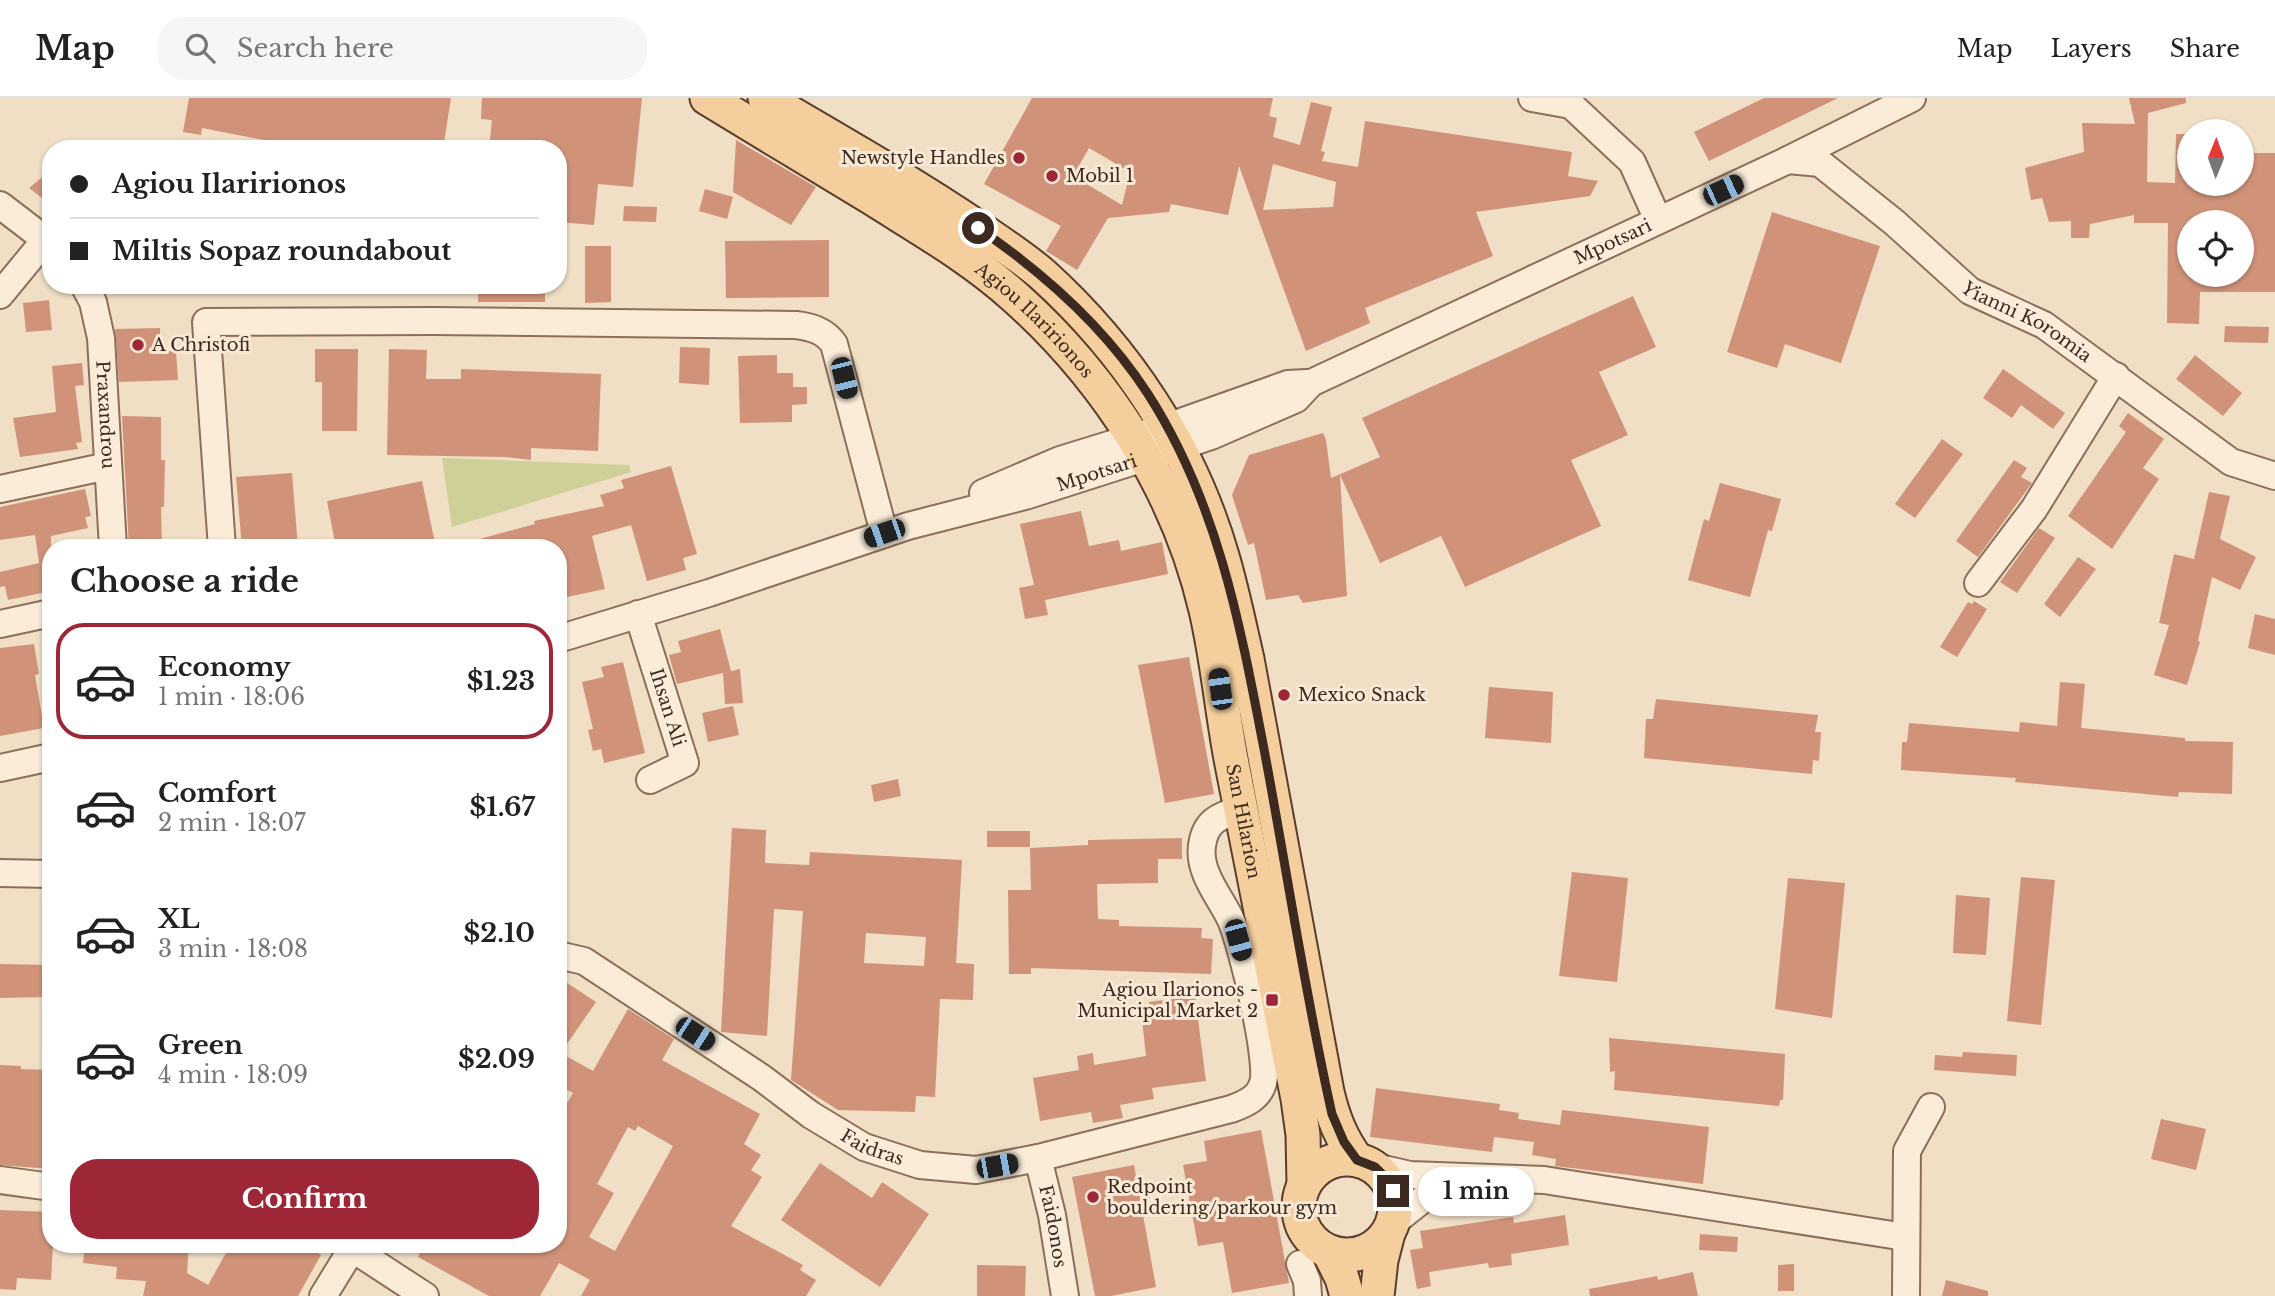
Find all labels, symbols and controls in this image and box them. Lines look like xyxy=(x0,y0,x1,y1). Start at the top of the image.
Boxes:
search box xyxy=(157,17,647,80)
text: Map xyxy=(35,28,115,69)
icon: search xyxy=(181,29,219,67)
text: Search here xyxy=(237,32,394,64)
text: Map xyxy=(1957,34,2013,63)
text: Layers xyxy=(2051,34,2132,63)
text: Share xyxy=(2170,34,2240,63)
north arrow xyxy=(2177,119,2254,196)
map controls xyxy=(2177,119,2254,287)
place label: Newstyle Handles xyxy=(841,147,1005,169)
marker: Newstyle Handles xyxy=(1011,150,1027,166)
place label: Mobil 1 xyxy=(1066,165,1134,187)
text: Agiou Ilaririonos xyxy=(112,168,346,200)
marker: Mobil 1 xyxy=(1044,168,1060,184)
car xyxy=(1700,172,1747,208)
button: locate xyxy=(2177,210,2254,287)
route start xyxy=(962,212,994,244)
street label: Mpotsari xyxy=(1571,214,1655,269)
text: Miltis Sopaz roundabout xyxy=(112,235,451,267)
street label: Agiou Ilaririonos xyxy=(970,257,1098,382)
street label: Yianni Koromia xyxy=(1956,276,2096,367)
place label: A Christofi xyxy=(151,334,251,356)
marker: A Christofi xyxy=(130,337,146,353)
car xyxy=(829,355,860,401)
street label: Praxandrou xyxy=(91,360,119,470)
street label: Mpotsari xyxy=(1054,450,1140,496)
car xyxy=(861,516,908,550)
text: Choose a ride xyxy=(70,561,299,601)
icon: car xyxy=(74,650,137,713)
text: Economy xyxy=(158,651,291,683)
text: $1.23 xyxy=(467,665,535,697)
street label: Ihsan Ali xyxy=(645,666,690,749)
car xyxy=(1207,667,1234,711)
text: 1 min · 18:06 xyxy=(158,683,305,711)
place label: Mexico Snack xyxy=(1298,684,1426,706)
marker: Mexico Snack xyxy=(1276,687,1292,703)
street label: San Hilarion xyxy=(1221,762,1265,881)
icon: car xyxy=(74,776,137,839)
text: Comfort xyxy=(158,777,276,809)
text: $1.67 xyxy=(470,791,535,823)
text: 2 min · 18:07 xyxy=(158,809,306,837)
icon: car xyxy=(74,902,137,965)
text: XL xyxy=(158,903,200,935)
text: $2.10 xyxy=(464,917,535,949)
car xyxy=(1223,917,1254,963)
text: 3 min · 18:08 xyxy=(158,935,308,963)
place label: Agiou Ilarionos - Municipal Market 2 xyxy=(1077,979,1258,1022)
marker: Agiou Ilarionos - Municipal Market 2 xyxy=(1264,992,1280,1008)
car xyxy=(672,1014,719,1054)
icon: car xyxy=(74,1028,137,1091)
text: Green xyxy=(158,1029,243,1061)
text: $2.09 xyxy=(458,1043,535,1075)
text: 4 min · 18:09 xyxy=(158,1061,308,1089)
street label: Faidras xyxy=(837,1125,907,1170)
car xyxy=(975,1152,1020,1180)
button: Confirm xyxy=(70,1159,539,1239)
callout: 1 min xyxy=(1418,1166,1533,1216)
route end xyxy=(1377,1175,1409,1207)
place label: Redpoint bouldering/parkour gym xyxy=(1106,1176,1337,1219)
text: 1 min xyxy=(1443,1177,1509,1205)
street label: Faidonos xyxy=(1034,1183,1071,1269)
marker: Redpoint bouldering/parkour gym xyxy=(1085,1189,1101,1205)

